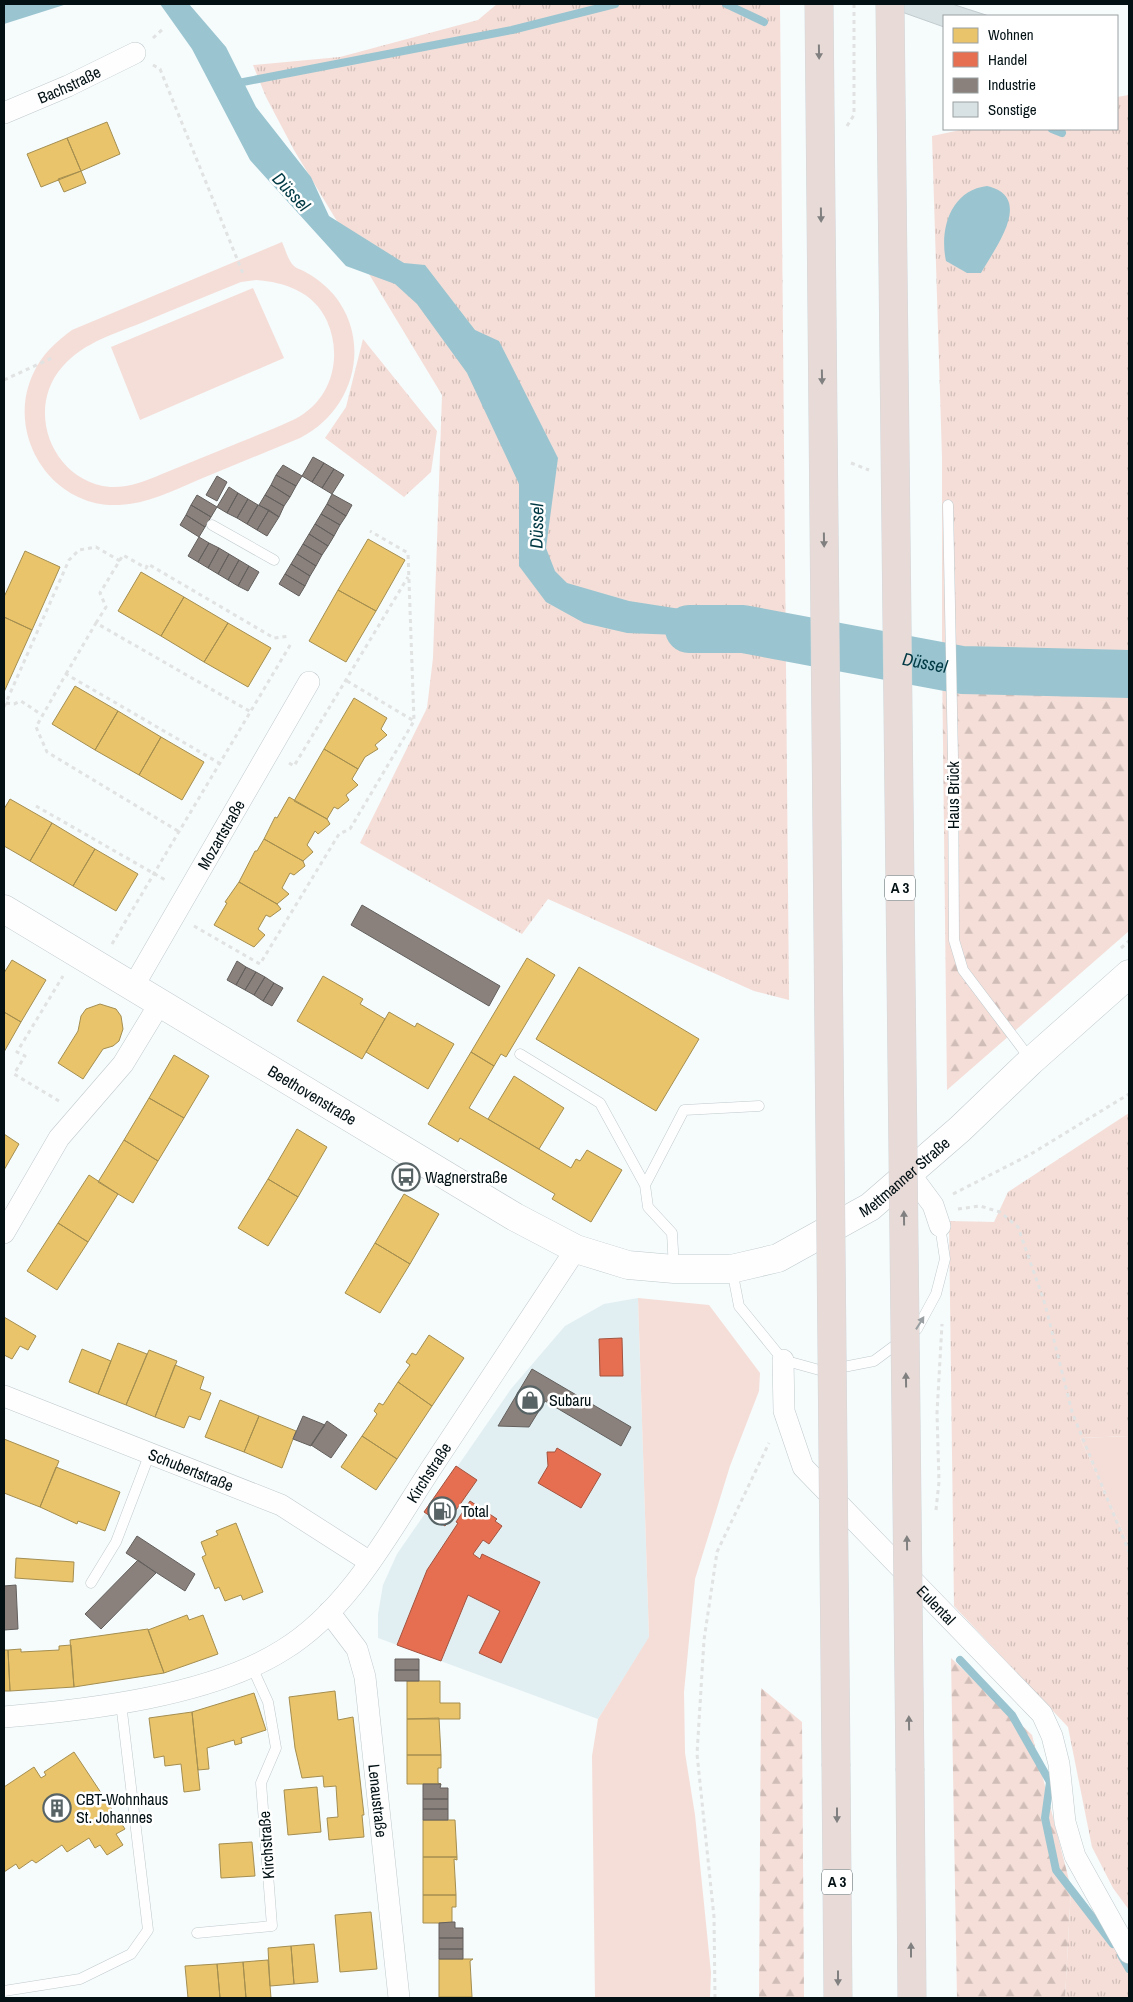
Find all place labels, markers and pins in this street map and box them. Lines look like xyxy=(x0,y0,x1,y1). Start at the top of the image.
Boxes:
bus stop icon: Wagnerstraße xyxy=(391,1162,421,1192)
place label: Wagnerstraße xyxy=(425,1166,508,1188)
shop icon: Subaru xyxy=(515,1385,545,1415)
place label: Subaru xyxy=(549,1389,591,1411)
fuel station icon: Total xyxy=(427,1496,457,1526)
place label: Total xyxy=(461,1500,489,1522)
place label: CBT-Wohnhaus St. Johannes xyxy=(76,1788,168,1828)
building icon: CBT-Wohnhaus St. Johannes xyxy=(42,1793,72,1823)

